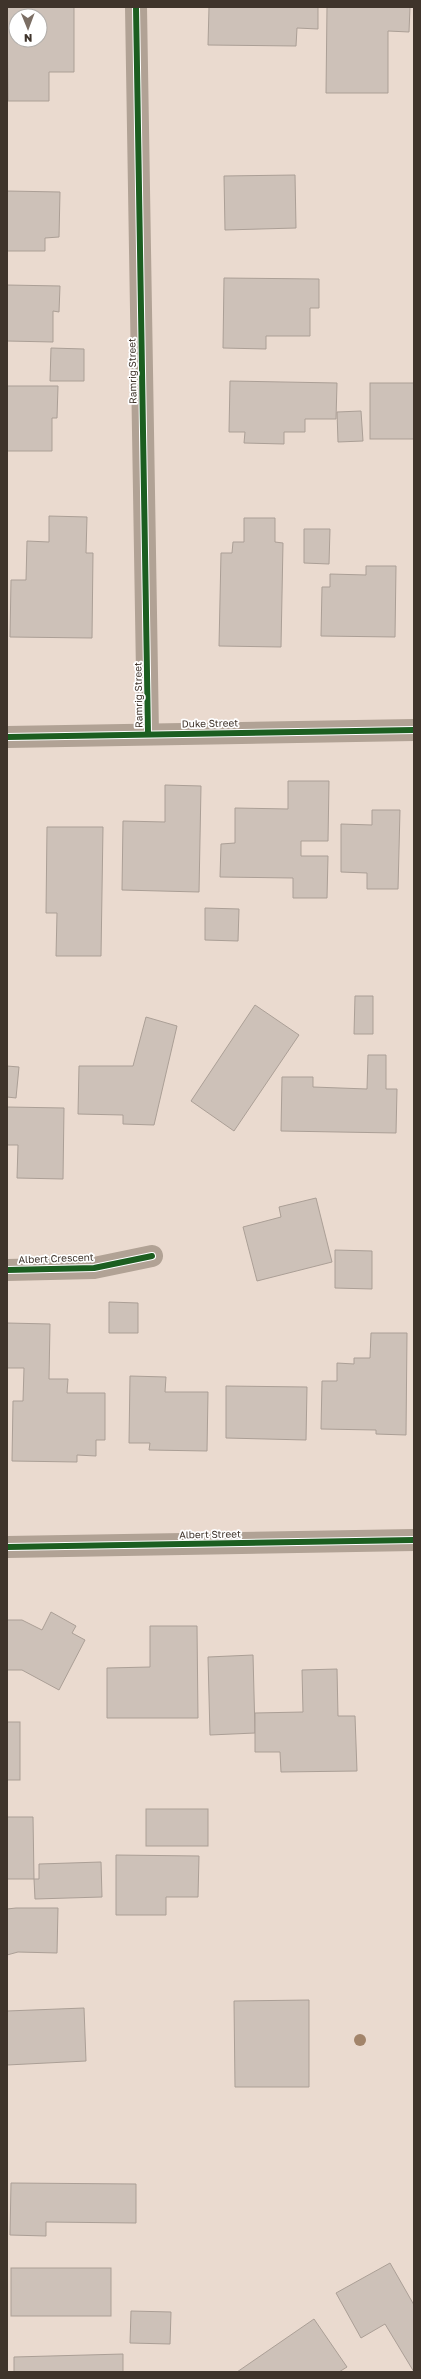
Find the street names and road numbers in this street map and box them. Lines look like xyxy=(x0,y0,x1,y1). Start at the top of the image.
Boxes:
street label: Ramrig Street xyxy=(125,338,139,404)
street label: Ramrig Street xyxy=(131,662,145,728)
street label: Duke Street xyxy=(182,717,238,729)
street label: Albert Crescent xyxy=(18,1251,94,1265)
street label: Albert Street xyxy=(179,1527,241,1541)

